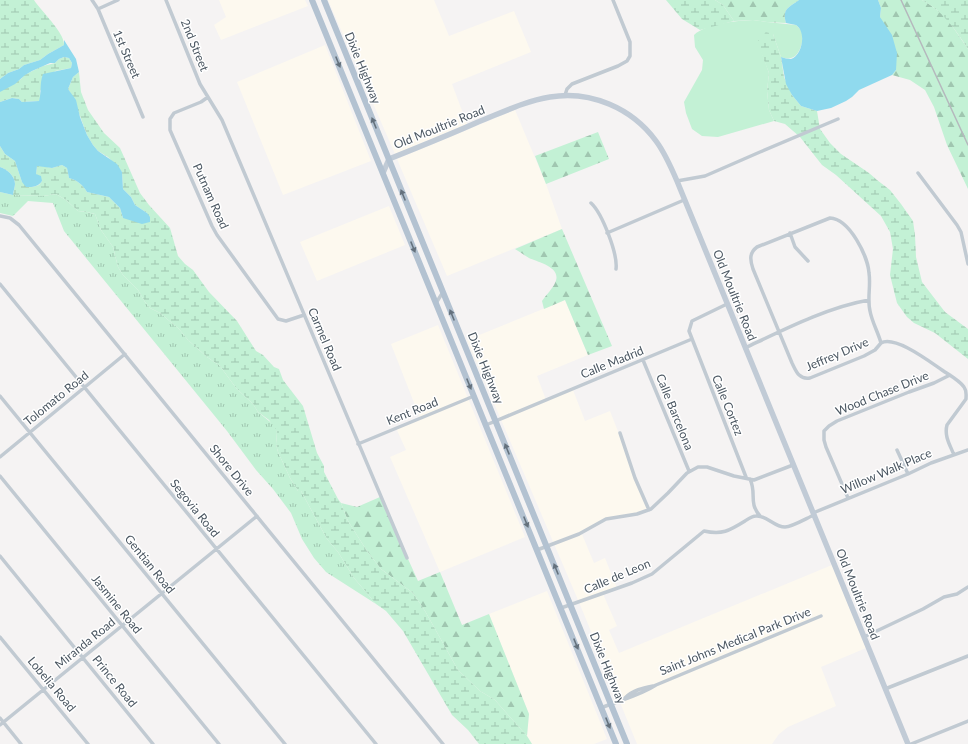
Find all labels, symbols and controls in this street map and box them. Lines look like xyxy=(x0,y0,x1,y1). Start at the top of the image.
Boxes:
street label: 2nd Street xyxy=(178,17,213,74)
street label: 1st Street xyxy=(110,28,144,81)
street label: Dixie Highway xyxy=(342,30,385,107)
one-way arrow xyxy=(334,56,341,68)
street label: Old Moultrie Road xyxy=(391,102,487,152)
one-way arrow xyxy=(371,118,377,129)
street label: Putnam Road xyxy=(190,161,232,231)
one-way arrow xyxy=(400,188,406,200)
one-way arrow xyxy=(411,242,417,254)
street label: Old Moultrie Road xyxy=(710,247,760,343)
street label: Carmel Road xyxy=(305,305,345,373)
one-way arrow xyxy=(449,309,455,321)
street label: Dixie Highway xyxy=(465,330,508,407)
street label: Jeffrey Drive xyxy=(803,334,871,374)
street label: Calle Madrid xyxy=(578,343,646,381)
street label: Tolomato Road xyxy=(21,367,91,429)
street label: Wood Chase Drive xyxy=(833,367,931,419)
street label: Calle Barcelona xyxy=(653,372,697,452)
street label: Calle Cortez xyxy=(709,372,747,438)
one-way arrow xyxy=(467,379,473,391)
street label: Kent Road xyxy=(384,394,440,428)
street label: Shore Drive xyxy=(207,441,257,499)
one-way arrow xyxy=(503,442,509,454)
street label: Willow Walk Place xyxy=(838,445,934,497)
street label: Segovia Road xyxy=(167,476,223,540)
one-way arrow xyxy=(523,517,529,529)
street label: Gentian Road xyxy=(122,532,178,596)
street label: Old Moultrie Road xyxy=(833,546,883,642)
street label: Calle de Leon xyxy=(582,555,652,597)
one-way arrow xyxy=(553,563,559,575)
street label: Jasmine Road xyxy=(89,572,145,636)
street label: Saint Johns Medical Park Drive xyxy=(657,604,813,678)
street label: Miranda Road xyxy=(52,614,118,672)
street label: Dixie Highway xyxy=(587,630,630,707)
one-way arrow xyxy=(573,639,579,651)
street label: Prince Road xyxy=(89,652,141,710)
street label: Lobelia Road xyxy=(25,654,79,714)
one-way arrow xyxy=(605,718,611,730)

